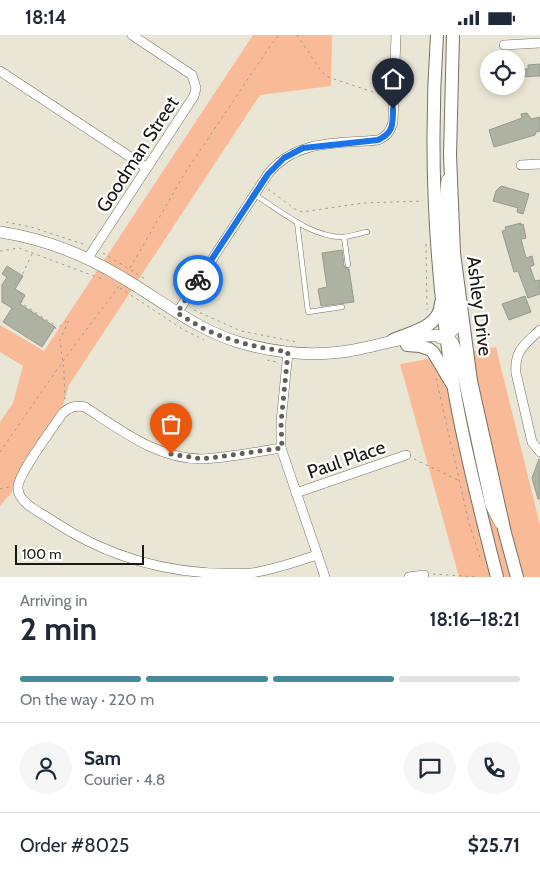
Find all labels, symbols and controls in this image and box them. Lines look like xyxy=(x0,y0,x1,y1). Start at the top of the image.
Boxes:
text: 18:14 xyxy=(25,6,67,29)
map controls xyxy=(480,50,525,95)
button: locate xyxy=(480,50,525,95)
pin xyxy=(372,58,414,109)
icon: home xyxy=(379,65,407,93)
street label: Goodman Street xyxy=(91,91,184,217)
courier xyxy=(173,255,223,305)
street label: Ashley Drive xyxy=(462,255,497,358)
icon: bike xyxy=(184,266,212,294)
pin xyxy=(150,403,192,454)
icon: bag xyxy=(157,410,185,438)
street label: Paul Place xyxy=(304,435,388,484)
scale bar xyxy=(15,542,144,565)
text: 100 m xyxy=(22,545,62,563)
text: Arriving in xyxy=(20,591,87,610)
text: 18:16–18:21 xyxy=(430,608,520,631)
text: 2 min xyxy=(20,609,97,648)
text: On the way · 220 m xyxy=(20,690,154,709)
button: person xyxy=(20,742,72,794)
button: chat xyxy=(404,742,456,794)
button: phone xyxy=(468,742,520,794)
text: Sam xyxy=(84,747,121,770)
text: Courier · 4.8 xyxy=(84,770,166,789)
text: Order #8025 xyxy=(20,834,129,857)
text: $25.71 xyxy=(468,834,520,857)

